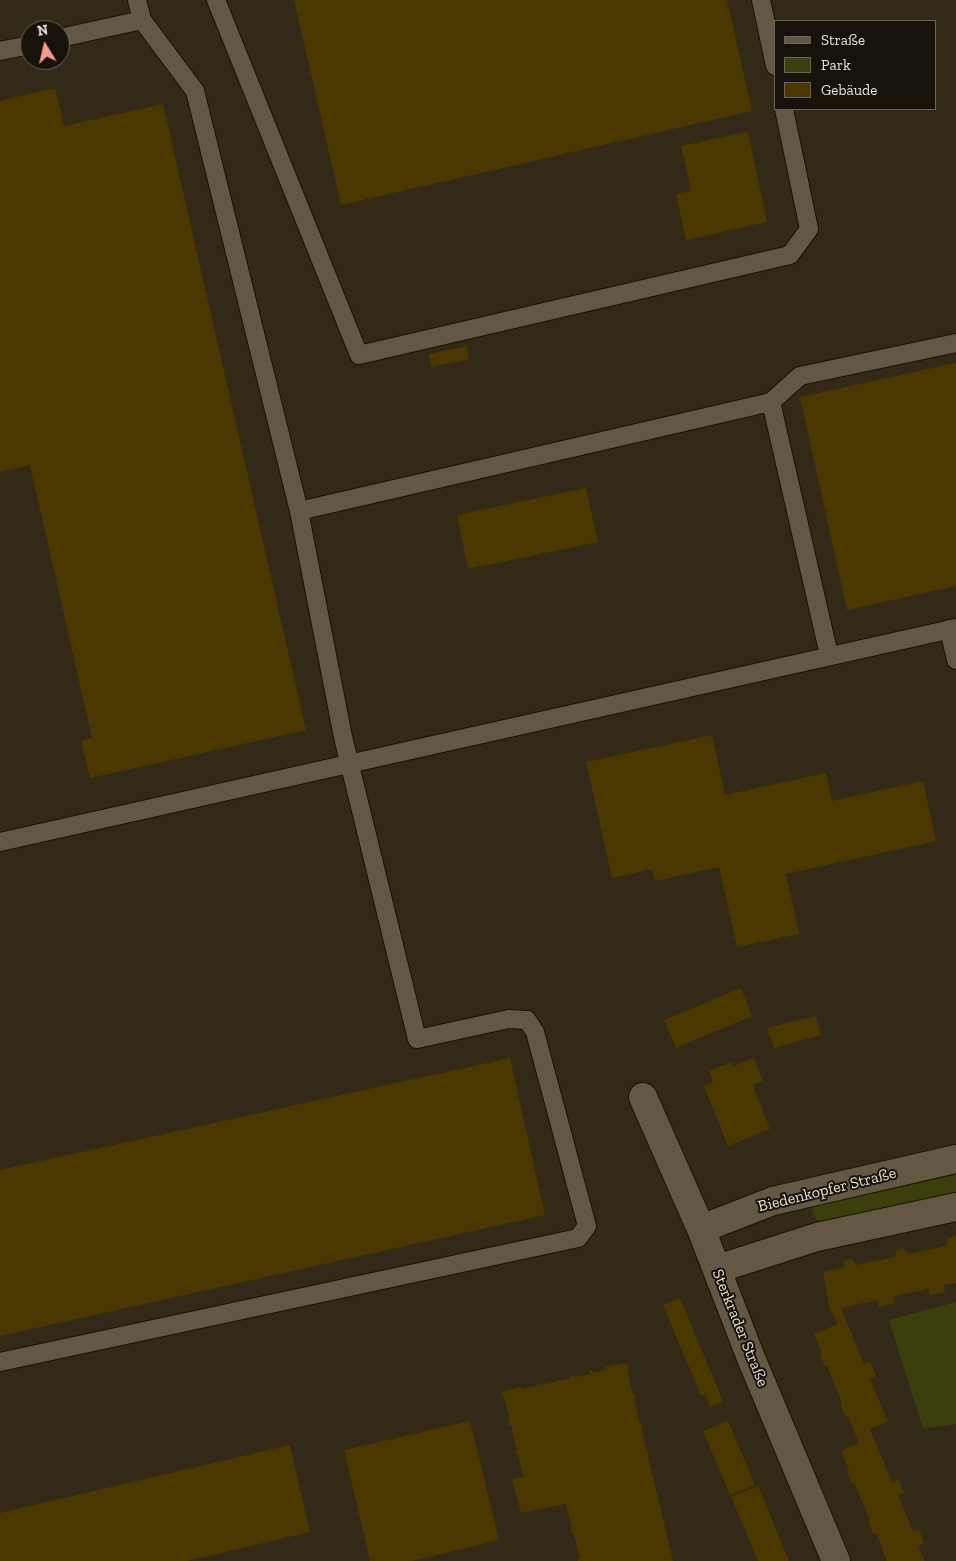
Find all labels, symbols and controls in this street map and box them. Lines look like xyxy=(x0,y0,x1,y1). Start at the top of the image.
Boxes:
north arrow xyxy=(20,20,70,70)
legend xyxy=(774,20,936,110)
text: N xyxy=(36,21,49,40)
text: Straße xyxy=(821,31,865,49)
text: Park xyxy=(821,56,851,74)
text: Gebäude xyxy=(821,81,877,99)
street label: Biedenkopfer Straße xyxy=(756,1164,898,1216)
street label: Sterkrader Straße xyxy=(708,1267,772,1389)

